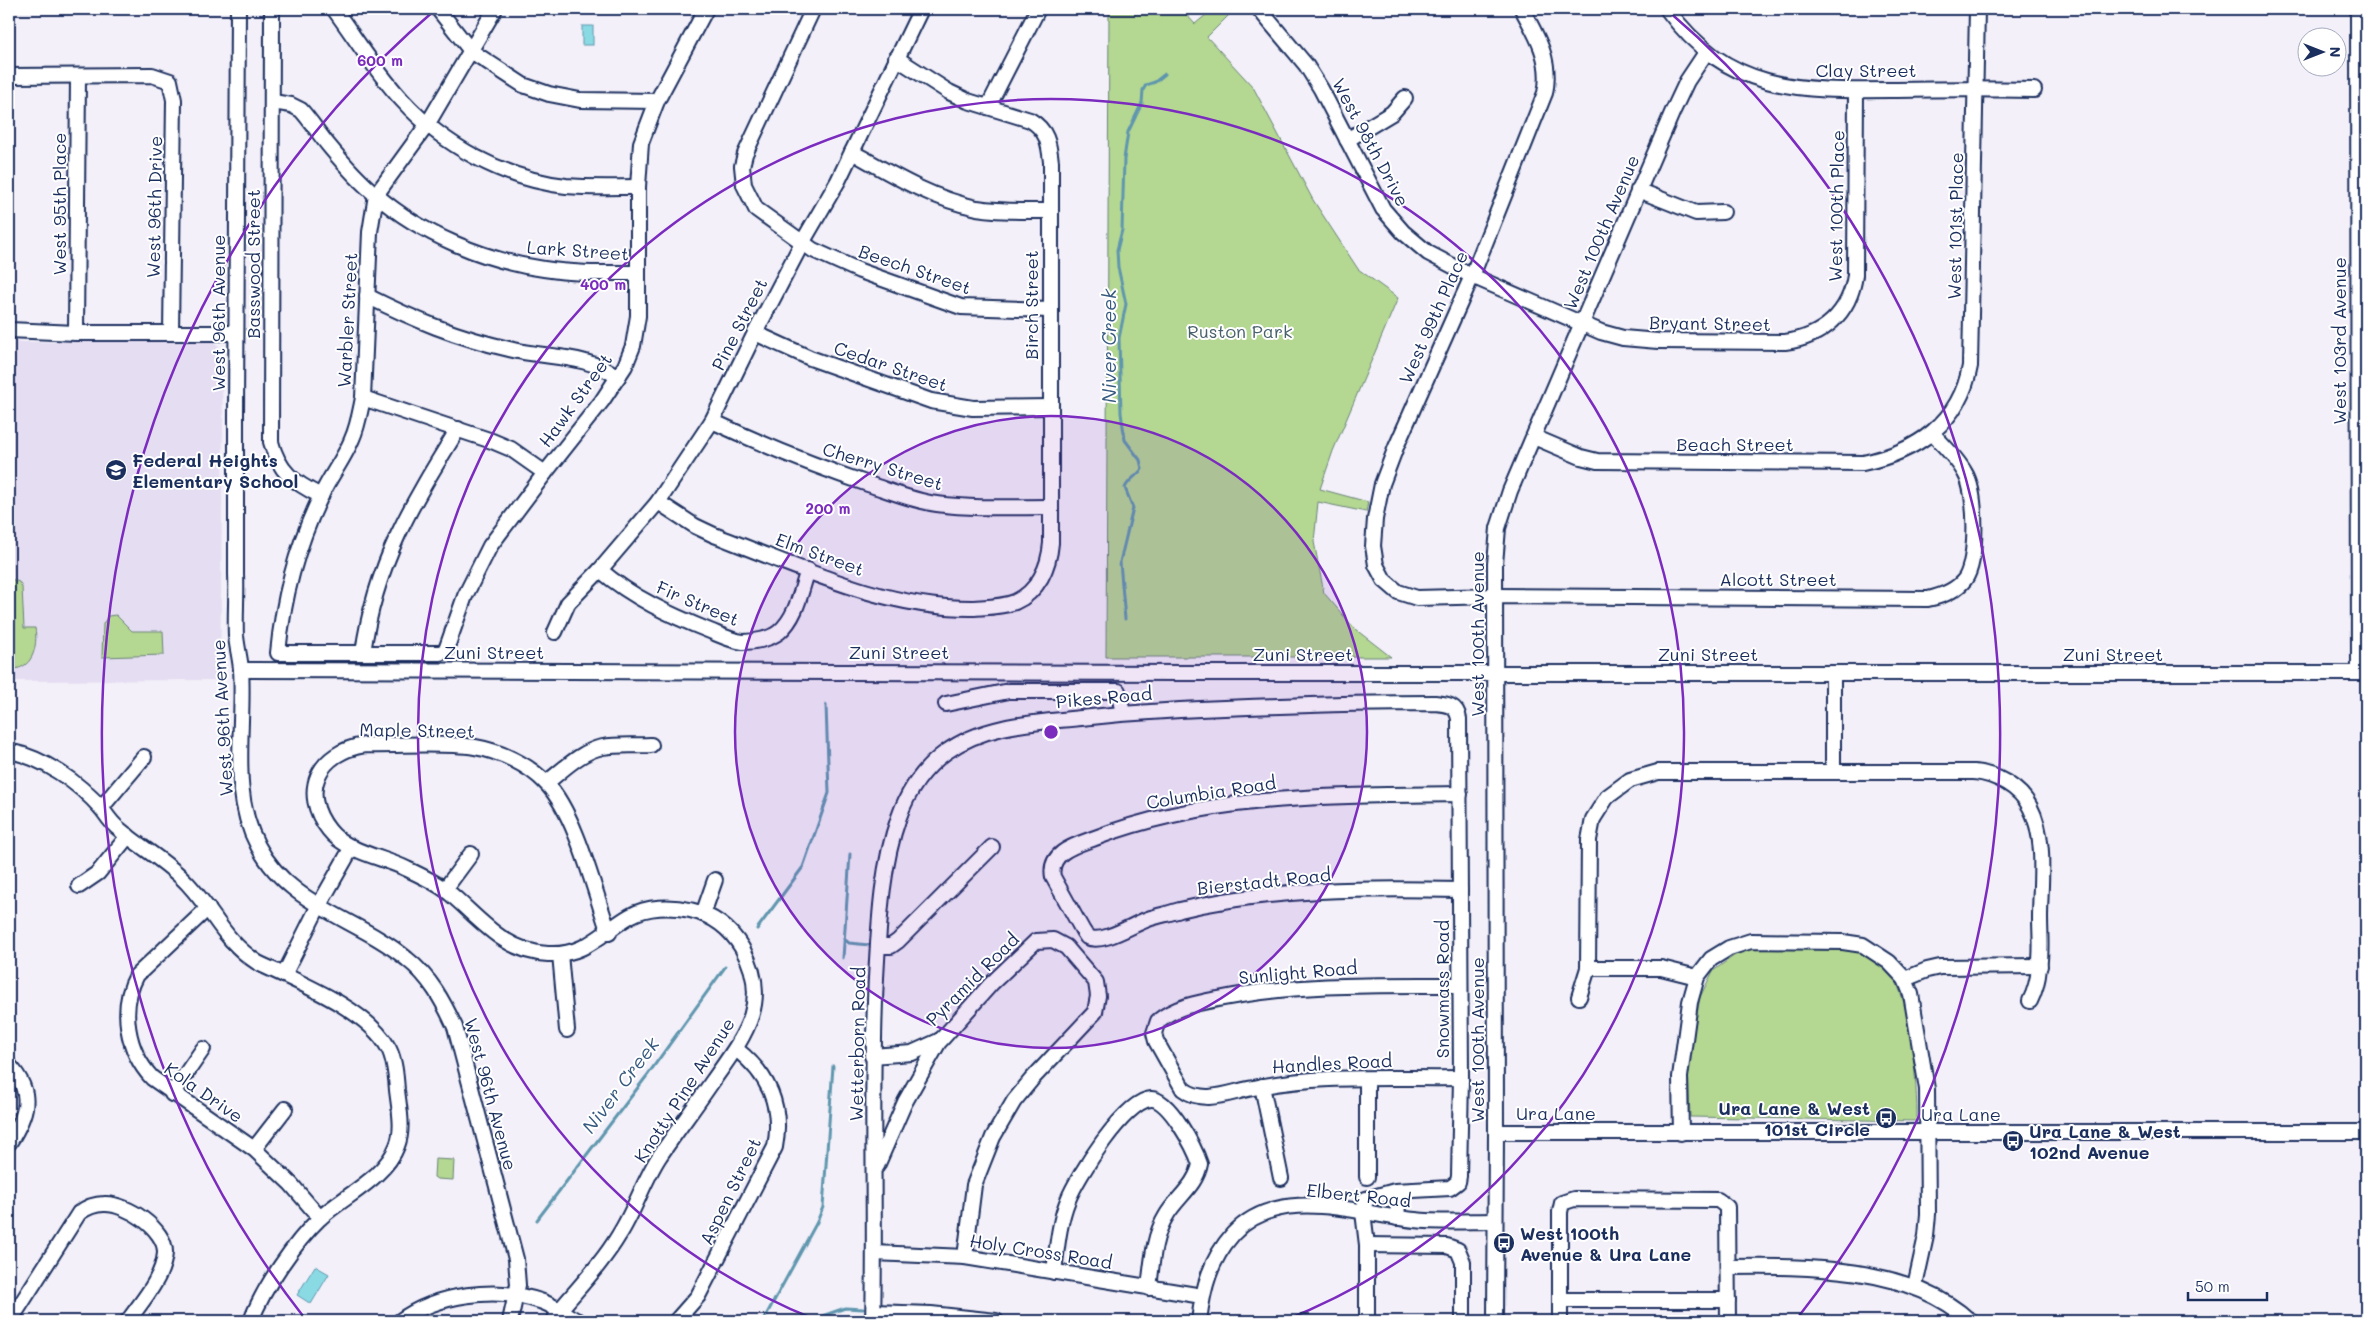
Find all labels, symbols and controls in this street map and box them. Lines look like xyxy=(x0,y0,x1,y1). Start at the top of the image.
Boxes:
north arrow xyxy=(2298,28,2348,78)
text: N xyxy=(2326,47,2345,57)
text: 600 m xyxy=(357,50,403,70)
street label: Clay Street xyxy=(1815,58,1917,82)
street label: West 98th Drive xyxy=(1327,74,1415,210)
street label: West 100th Place xyxy=(1823,130,1849,282)
street label: West 95th Place xyxy=(47,133,71,275)
street label: West 96th Drive xyxy=(141,136,167,278)
street label: West 100th Avenue xyxy=(1558,151,1644,313)
street label: West 101st Place xyxy=(1942,152,1968,300)
street label: Basswood Street xyxy=(241,189,265,339)
street label: Lark Street xyxy=(526,234,630,266)
street label: West 96th Avenue xyxy=(206,235,230,392)
street label: Beech Street xyxy=(856,239,974,299)
street label: West 99th Place xyxy=(1393,247,1473,387)
street label: Birch Street xyxy=(1019,250,1043,360)
street label: Warbler Street xyxy=(331,252,363,388)
street label: West 103rd Avenue xyxy=(2327,257,2351,425)
text: 400 m xyxy=(580,274,626,294)
street label: Pine Street xyxy=(705,274,773,374)
water label: Niver Creek xyxy=(1096,288,1121,403)
street label: Bryant Street xyxy=(1649,310,1771,336)
park label: Ruston Park xyxy=(1187,319,1293,343)
street label: Cedar Street xyxy=(831,335,951,397)
street label: Hawk Street xyxy=(533,348,617,452)
street label: Beach Street xyxy=(1676,432,1794,456)
street label: Cherry Street xyxy=(820,436,946,496)
place label: Federal Heights Elementary School xyxy=(132,448,298,493)
school or university icon: Federal Heights Elementary School xyxy=(104,458,128,482)
text: 200 m xyxy=(806,498,851,518)
street label: Elm Street xyxy=(773,527,867,581)
street label: West 100th Avenue xyxy=(1465,551,1489,717)
street label: Alcott Street xyxy=(1719,567,1837,591)
street label: Fir Street xyxy=(653,575,743,631)
street label: West 96th Avenue xyxy=(206,639,238,797)
street label: Zuni Street xyxy=(444,640,544,664)
street label: Zuni Street xyxy=(849,640,949,664)
street label: Zuni Street xyxy=(1253,642,1353,666)
street label: Zuni Street xyxy=(1658,642,1758,666)
street label: Zuni Street xyxy=(2063,642,2163,666)
street label: Pikes Road xyxy=(1055,681,1153,713)
street label: Maple Street xyxy=(359,717,475,743)
centre of rings xyxy=(1042,723,1060,741)
street label: Columbia Road xyxy=(1144,770,1278,814)
street label: Bierstadt Road xyxy=(1196,862,1332,900)
street label: Snowmass Road xyxy=(1430,920,1454,1058)
street label: Pyramid Road xyxy=(920,927,1024,1031)
street label: Sunlight Road xyxy=(1238,955,1358,989)
street label: West 100th Avenue xyxy=(1465,957,1489,1123)
street label: Wetterborn Road xyxy=(844,966,870,1122)
street label: Knotty Pine Avenue xyxy=(628,1013,740,1167)
street label: West 96th Avenue xyxy=(459,1015,523,1173)
water label: Niver Creek xyxy=(576,1031,665,1138)
street label: Handles Road xyxy=(1271,1048,1393,1078)
street label: Kola Drive xyxy=(160,1056,248,1128)
place label: Ura Lane & West 101st Circle xyxy=(1718,1096,1870,1141)
street label: Ura Lane xyxy=(1516,1101,1596,1125)
street label: Ura Lane xyxy=(1921,1102,2001,1126)
bus stop icon: Ura Lane & West 101st Circle xyxy=(1874,1106,1898,1130)
place label: Ura Lane & West 102nd Avenue xyxy=(2029,1119,2181,1164)
bus stop icon: Ura Lane & West 102nd Avenue xyxy=(2001,1129,2025,1153)
street label: Aspen Street xyxy=(694,1133,766,1249)
street label: Elbert Road xyxy=(1306,1178,1412,1212)
place label: West 100th Avenue & Ura Lane xyxy=(1520,1221,1691,1266)
street label: Holy Cross Road xyxy=(968,1228,1114,1274)
bus stop icon: West 100th Avenue & Ura Lane xyxy=(1492,1231,1516,1255)
scale bar xyxy=(2188,1270,2266,1302)
text: 50 m xyxy=(2195,1276,2230,1296)

